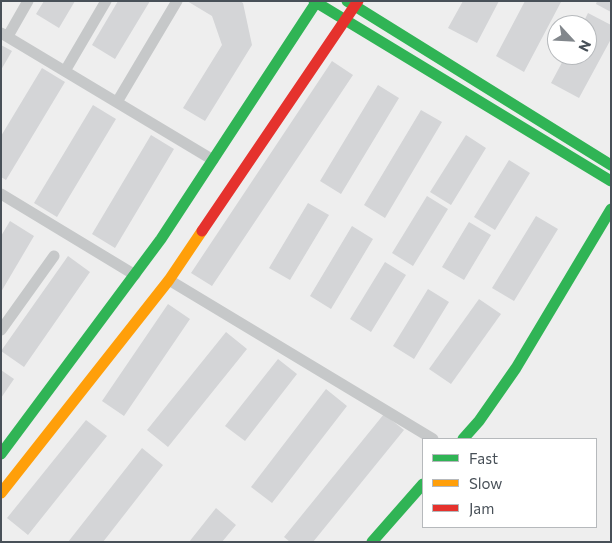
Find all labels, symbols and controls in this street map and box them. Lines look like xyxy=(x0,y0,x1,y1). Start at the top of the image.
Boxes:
north arrow xyxy=(547,15,597,65)
text: N xyxy=(575,38,595,54)
legend xyxy=(422,438,597,528)
text: Fast xyxy=(469,449,498,467)
text: Slow xyxy=(469,474,502,492)
text: Jam xyxy=(469,499,494,517)

